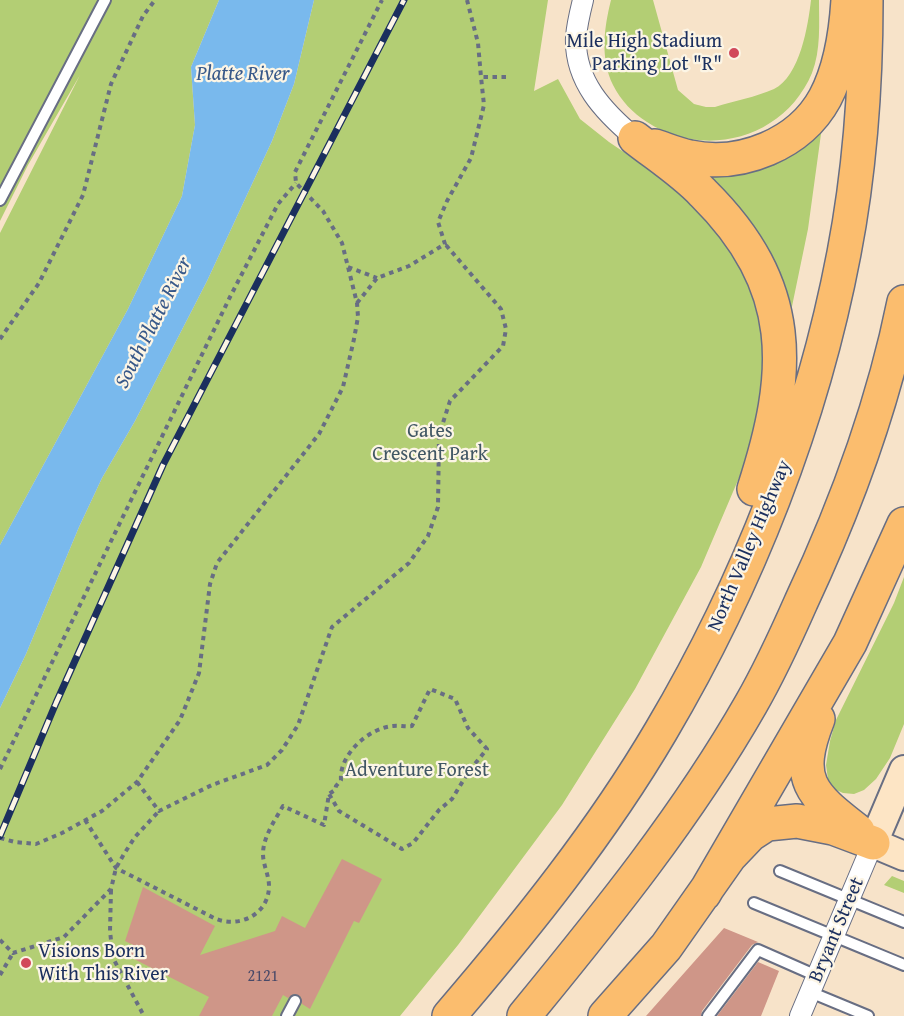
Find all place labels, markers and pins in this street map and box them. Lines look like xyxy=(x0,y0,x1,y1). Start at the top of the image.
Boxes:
place label: Mile High Stadium Parking Lot "R" xyxy=(566,30,722,77)
marker: Mile High Stadium Parking Lot "R" xyxy=(727,46,741,60)
place label: Visions Born With This River xyxy=(38,940,168,987)
marker: Visions Born With This River xyxy=(19,956,33,970)

